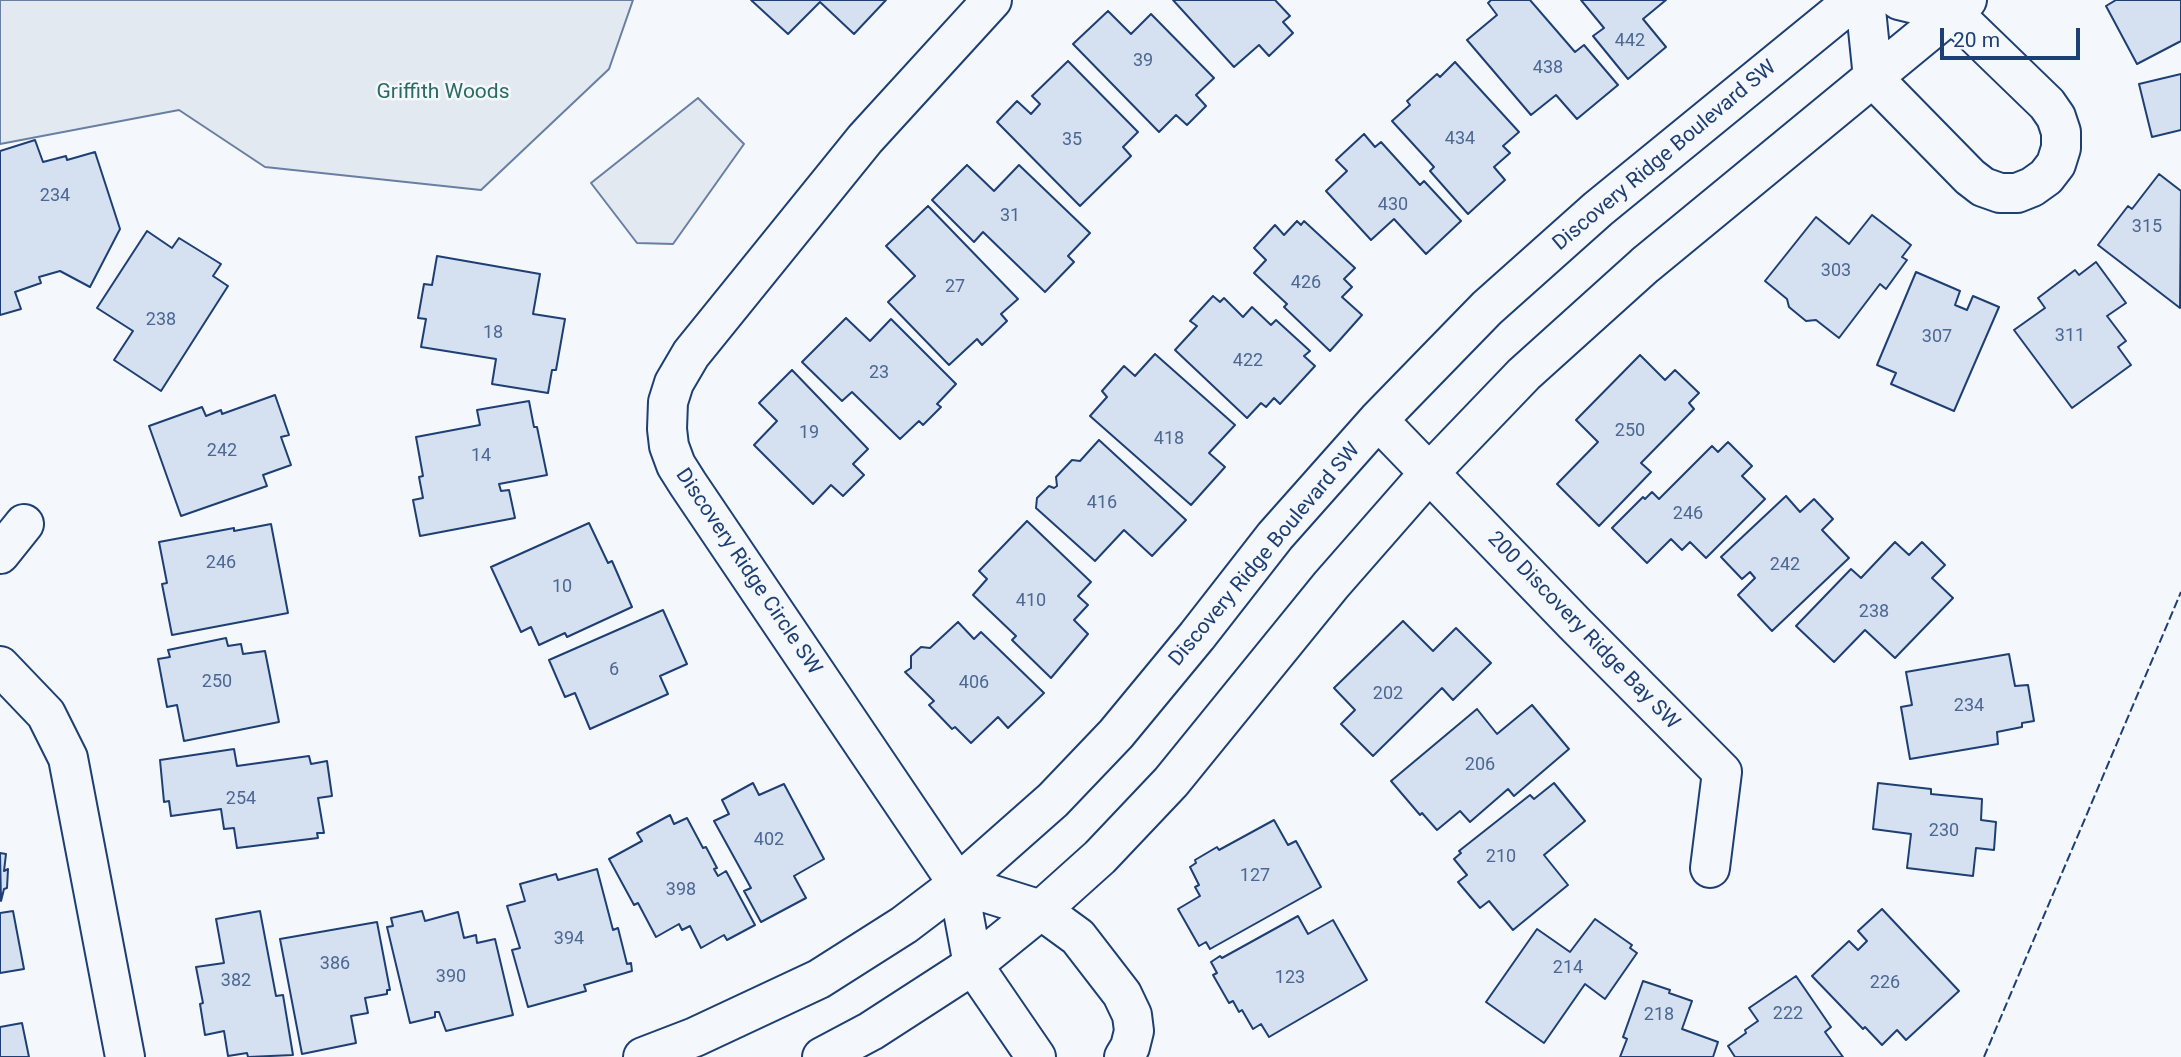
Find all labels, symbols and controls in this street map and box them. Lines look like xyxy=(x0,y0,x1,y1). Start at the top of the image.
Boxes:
scale bar xyxy=(1943,14,2083,58)
text: 20 m xyxy=(1953,28,2000,52)
house number: 442 xyxy=(1615,30,1645,52)
house number: 39 xyxy=(1133,50,1153,72)
street label: Discovery Ridge Boulevard SW xyxy=(1548,55,1782,257)
house number: 438 xyxy=(1533,57,1563,79)
park label: Griffith Woods xyxy=(376,80,510,106)
house number: 434 xyxy=(1445,128,1475,150)
house number: 35 xyxy=(1062,129,1082,151)
house number: 234 xyxy=(40,185,70,207)
house number: 430 xyxy=(1378,194,1408,216)
house number: 31 xyxy=(1000,205,1020,227)
house number: 315 xyxy=(2132,216,2162,238)
house number: 303 xyxy=(1821,260,1851,282)
house number: 426 xyxy=(1291,272,1321,294)
house number: 27 xyxy=(945,276,965,298)
house number: 238 xyxy=(146,309,176,331)
house number: 18 xyxy=(483,322,503,344)
house number: 311 xyxy=(2055,325,2085,347)
house number: 307 xyxy=(1922,326,1952,348)
house number: 422 xyxy=(1233,350,1263,372)
house number: 23 xyxy=(869,362,889,384)
house number: 250 xyxy=(1615,420,1645,442)
house number: 19 xyxy=(799,422,819,444)
house number: 418 xyxy=(1154,428,1184,450)
street label: Discovery Ridge Boulevard SW xyxy=(1164,438,1366,672)
house number: 242 xyxy=(207,440,237,462)
house number: 14 xyxy=(471,445,491,467)
street label: Discovery Ridge Circle SW xyxy=(669,464,827,680)
house number: 416 xyxy=(1087,492,1117,514)
house number: 246 xyxy=(1673,503,1703,525)
street label: 200 Discovery Ridge Bay SW xyxy=(1482,527,1684,735)
house number: 246 xyxy=(206,552,236,574)
house number: 242 xyxy=(1770,554,1800,576)
house number: 10 xyxy=(552,576,572,598)
house number: 410 xyxy=(1016,590,1046,612)
house number: 238 xyxy=(1859,601,1889,623)
house number: 6 xyxy=(609,659,619,681)
house number: 250 xyxy=(202,671,232,693)
house number: 406 xyxy=(959,672,989,694)
house number: 202 xyxy=(1373,683,1403,705)
house number: 234 xyxy=(1954,695,1984,717)
house number: 206 xyxy=(1465,754,1495,776)
house number: 254 xyxy=(226,788,256,810)
house number: 230 xyxy=(1929,820,1959,842)
house number: 402 xyxy=(754,829,784,851)
house number: 210 xyxy=(1486,846,1516,868)
house number: 127 xyxy=(1240,865,1270,887)
house number: 398 xyxy=(666,879,696,901)
house number: 394 xyxy=(554,928,584,950)
house number: 386 xyxy=(320,953,350,975)
house number: 214 xyxy=(1553,957,1583,979)
house number: 390 xyxy=(436,966,466,988)
house number: 123 xyxy=(1275,967,1305,989)
house number: 382 xyxy=(221,970,251,992)
house number: 226 xyxy=(1870,972,1900,994)
house number: 222 xyxy=(1773,1003,1803,1025)
house number: 218 xyxy=(1644,1004,1674,1026)

